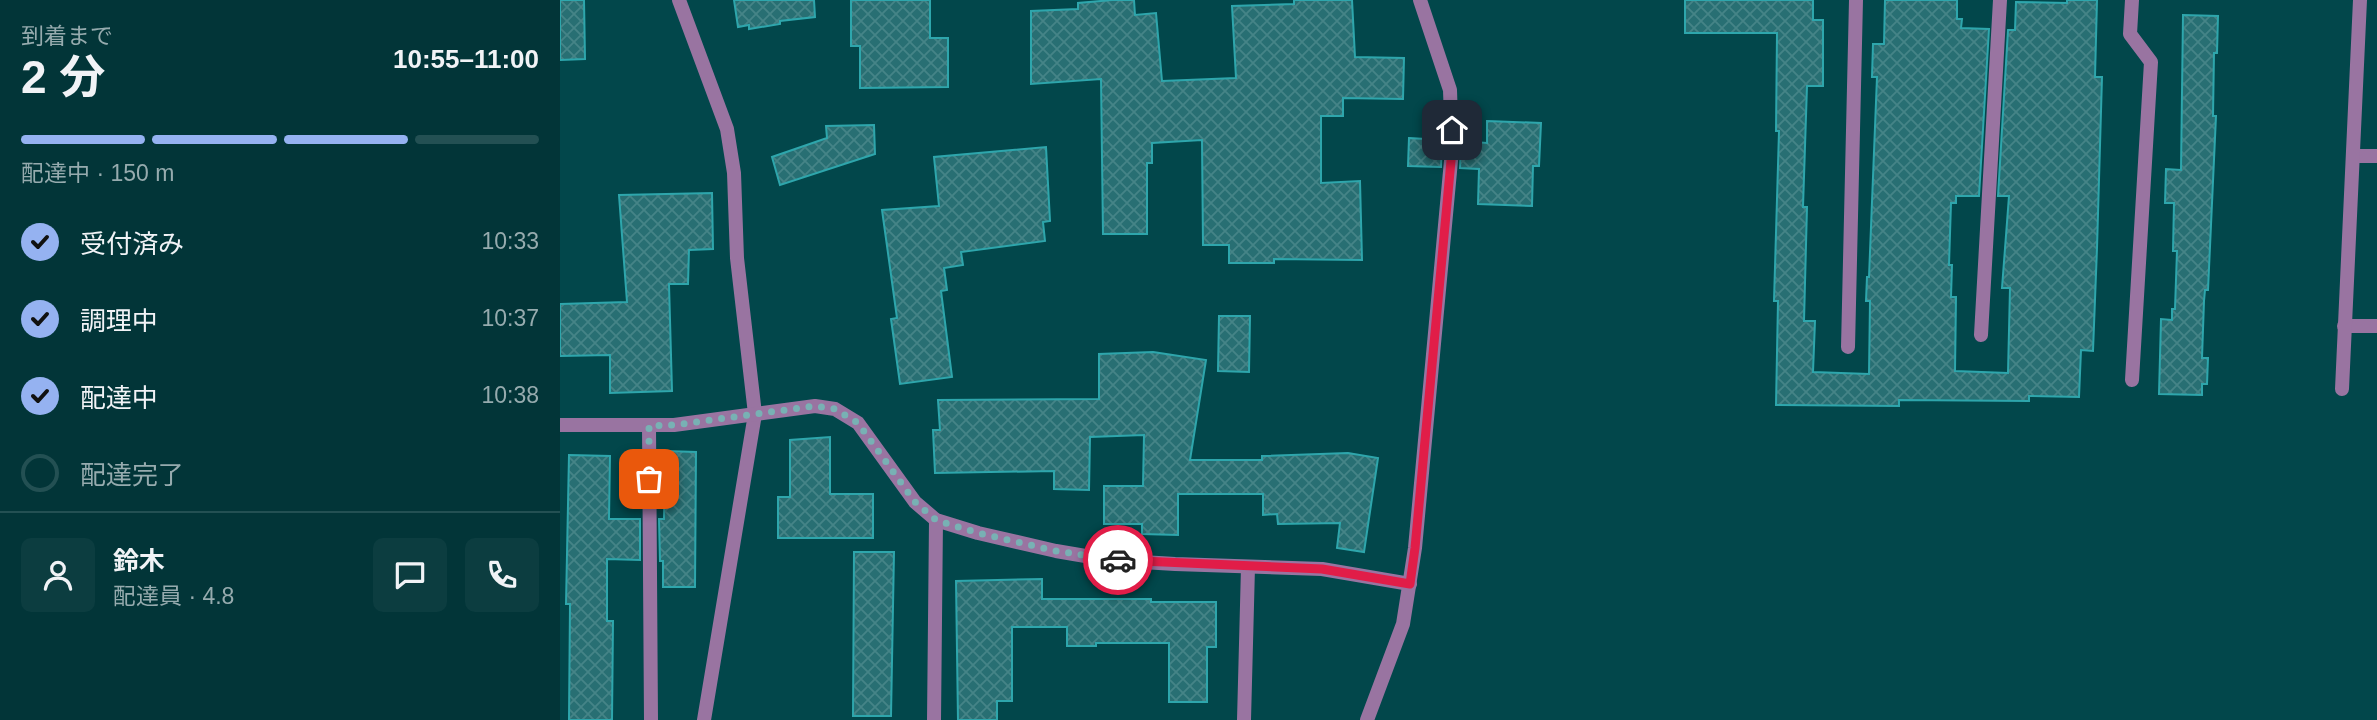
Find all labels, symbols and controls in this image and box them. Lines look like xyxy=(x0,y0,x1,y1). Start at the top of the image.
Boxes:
text: 到着まで xyxy=(21,23,113,49)
text: 10:55–11:00 xyxy=(393,44,539,74)
text: 2 分 xyxy=(21,51,105,103)
pin xyxy=(1422,100,1482,160)
icon: home xyxy=(1433,111,1471,149)
text: 配達中 · 150 m xyxy=(21,160,174,186)
icon: check xyxy=(21,223,59,261)
text: 10:33 xyxy=(481,228,539,254)
text: 受付済み xyxy=(80,229,184,259)
icon: check xyxy=(21,300,59,338)
text: 10:37 xyxy=(481,305,539,331)
text: 調理中 xyxy=(80,306,158,336)
icon: check xyxy=(21,377,59,415)
text: 10:38 xyxy=(481,382,539,408)
text: 配達中 xyxy=(80,383,158,413)
pin xyxy=(619,449,679,509)
text: 配達完了 xyxy=(80,460,184,490)
icon: bag xyxy=(630,460,668,498)
courier xyxy=(1083,525,1153,595)
button: person xyxy=(21,538,95,612)
button: chat xyxy=(373,538,447,612)
button: phone xyxy=(465,538,539,612)
icon: car xyxy=(1099,541,1137,579)
text: 鈴木 xyxy=(113,546,165,576)
text: 配達員 · 4.8 xyxy=(113,583,234,609)

